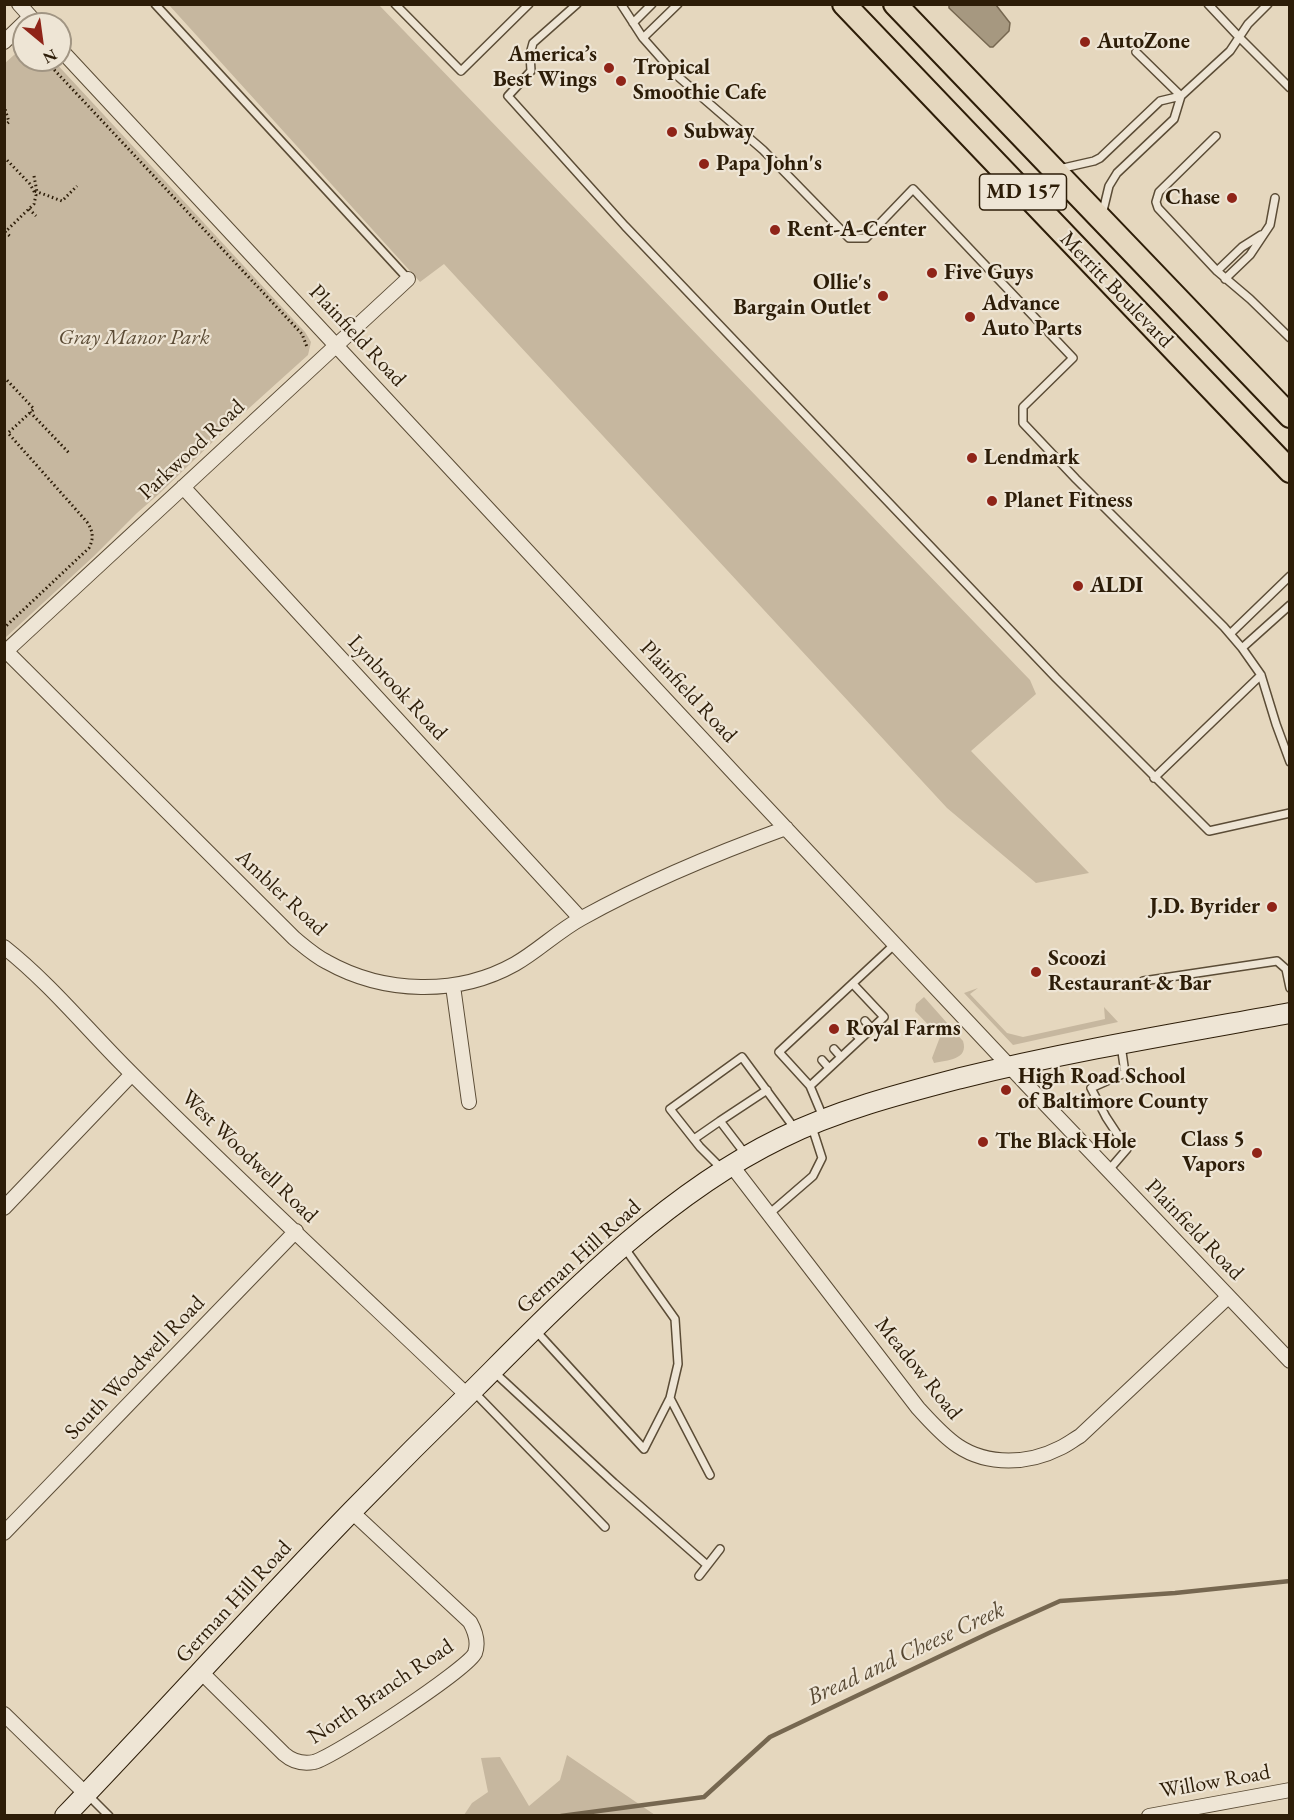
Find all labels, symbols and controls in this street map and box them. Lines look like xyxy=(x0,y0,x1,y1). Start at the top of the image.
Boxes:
north arrow xyxy=(12,12,72,72)
place label: AutoZone xyxy=(1097,29,1190,55)
marker: AutoZone xyxy=(1078,35,1092,49)
place label: America’s Best Wings xyxy=(493,42,597,94)
text: N xyxy=(39,44,61,69)
place label: Tropical Smoothie Cafe xyxy=(633,55,767,106)
marker: America’s Best Wings xyxy=(602,61,616,75)
marker: Tropical Smoothie Cafe xyxy=(614,74,628,88)
place label: Subway xyxy=(684,119,754,145)
marker: Subway xyxy=(665,125,679,139)
place label: Papa John's xyxy=(716,151,822,177)
marker: Papa John's xyxy=(697,157,711,171)
road number: MD 157 xyxy=(980,174,1066,210)
place label: Chase xyxy=(1165,185,1220,211)
marker: Chase xyxy=(1225,191,1239,205)
place label: Rent-A-Center xyxy=(787,217,926,243)
marker: Rent-A-Center xyxy=(768,223,782,237)
street label: Merritt Boulevard xyxy=(1054,226,1178,354)
place label: Five Guys xyxy=(944,260,1033,286)
marker: Five Guys xyxy=(925,266,939,280)
place label: Ollie's Bargain Outlet xyxy=(733,270,871,322)
street label: Plainfield Road xyxy=(303,279,411,393)
marker: Ollie's Bargain Outlet xyxy=(876,289,890,303)
place label: Advance Auto Parts xyxy=(982,291,1082,342)
marker: Advance Auto Parts xyxy=(963,310,977,324)
park label: Gray Manor Park xyxy=(58,325,210,351)
street label: Parkwood Road xyxy=(133,394,251,506)
place label: Lendmark xyxy=(984,445,1080,471)
marker: Lendmark xyxy=(965,451,979,465)
place label: Planet Fitness xyxy=(1004,488,1133,514)
marker: Planet Fitness xyxy=(985,494,999,508)
place label: ALDI xyxy=(1090,573,1143,599)
marker: ALDI xyxy=(1071,579,1085,593)
street label: Lynbrook Road xyxy=(342,630,452,746)
street label: Plainfield Road xyxy=(634,635,742,749)
street label: Ambler Road xyxy=(230,844,332,942)
place label: J.D. Byrider xyxy=(1149,894,1260,920)
marker: J.D. Byrider xyxy=(1265,900,1279,914)
place label: Scoozi Restaurant & Bar xyxy=(1048,946,1211,998)
marker: Scoozi Restaurant & Bar xyxy=(1029,965,1043,979)
place label: Royal Farms xyxy=(846,1016,961,1042)
marker: Royal Farms xyxy=(827,1022,841,1036)
place label: High Road School of Baltimore County xyxy=(1018,1064,1208,1116)
marker: High Road School of Baltimore County xyxy=(999,1083,1013,1097)
street label: West Woodwell Road xyxy=(175,1085,323,1229)
place label: Class 5 Vapors xyxy=(1181,1127,1245,1178)
place label: The Black Hole xyxy=(995,1129,1136,1155)
marker: The Black Hole xyxy=(976,1135,990,1149)
marker: Class 5 Vapors xyxy=(1250,1146,1264,1160)
street label: Plainfield Road xyxy=(1139,1174,1249,1286)
street label: German Hill Road xyxy=(511,1194,647,1320)
street label: South Woodwell Road xyxy=(59,1290,211,1446)
street label: Meadow Road xyxy=(869,1313,967,1425)
street label: German Hill Road xyxy=(170,1535,298,1669)
water label: Bread and Cheese Creek xyxy=(803,1596,1009,1712)
street label: North Branch Road xyxy=(303,1634,459,1750)
street label: Willow Road xyxy=(1158,1759,1272,1805)

